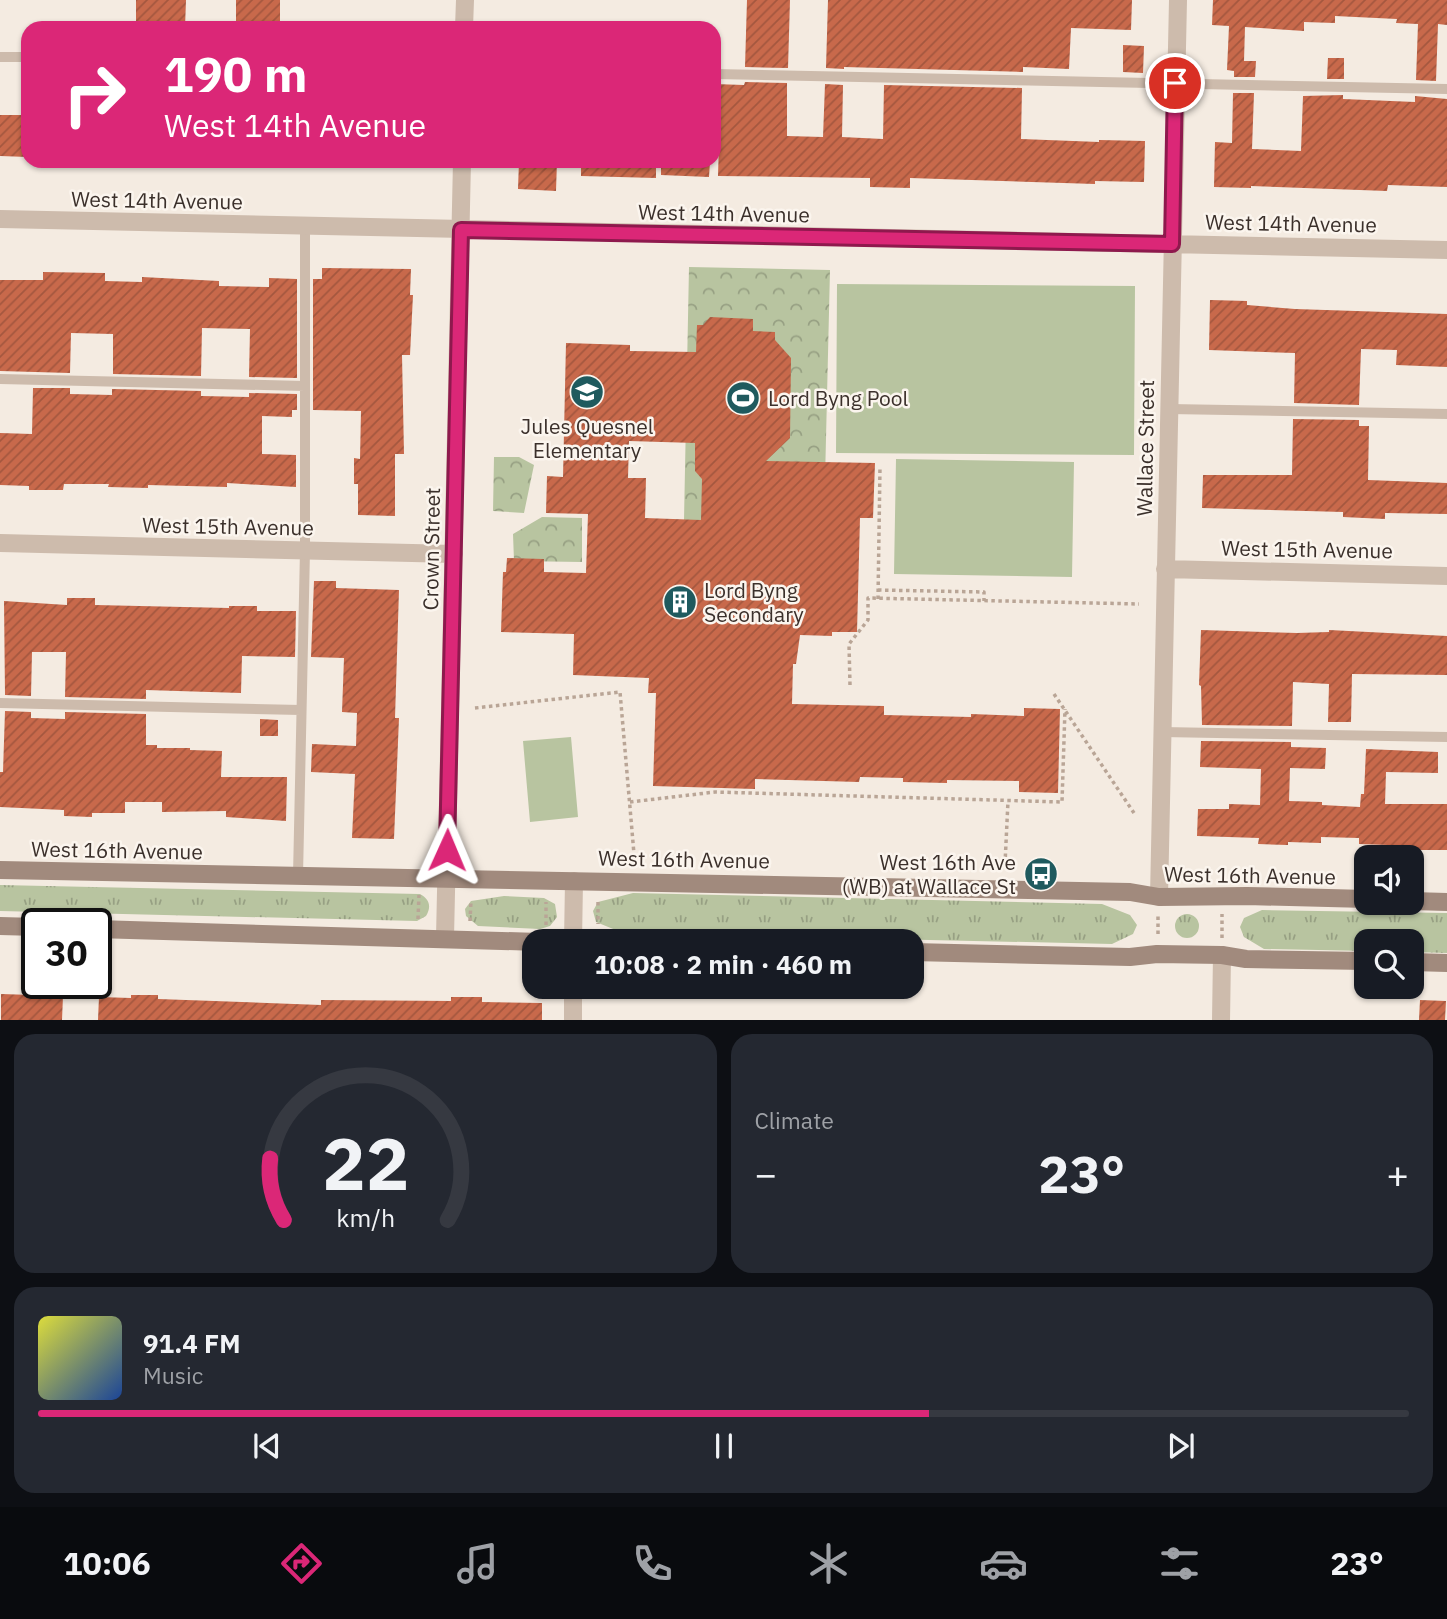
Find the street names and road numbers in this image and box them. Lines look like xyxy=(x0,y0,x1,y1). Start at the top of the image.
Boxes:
street label: West 14th Avenue xyxy=(71,185,243,215)
street label: West 14th Avenue xyxy=(638,198,810,228)
street label: West 14th Avenue xyxy=(1205,208,1377,238)
street label: Wallace Street xyxy=(1130,379,1160,517)
street label: Crown Street xyxy=(416,487,446,611)
street label: West 15th Avenue xyxy=(142,511,314,541)
street label: West 15th Avenue xyxy=(1221,534,1393,564)
street label: West 16th Avenue xyxy=(31,835,203,865)
street label: West 16th Avenue xyxy=(598,844,770,874)
street label: West 16th Avenue xyxy=(1164,860,1336,890)

